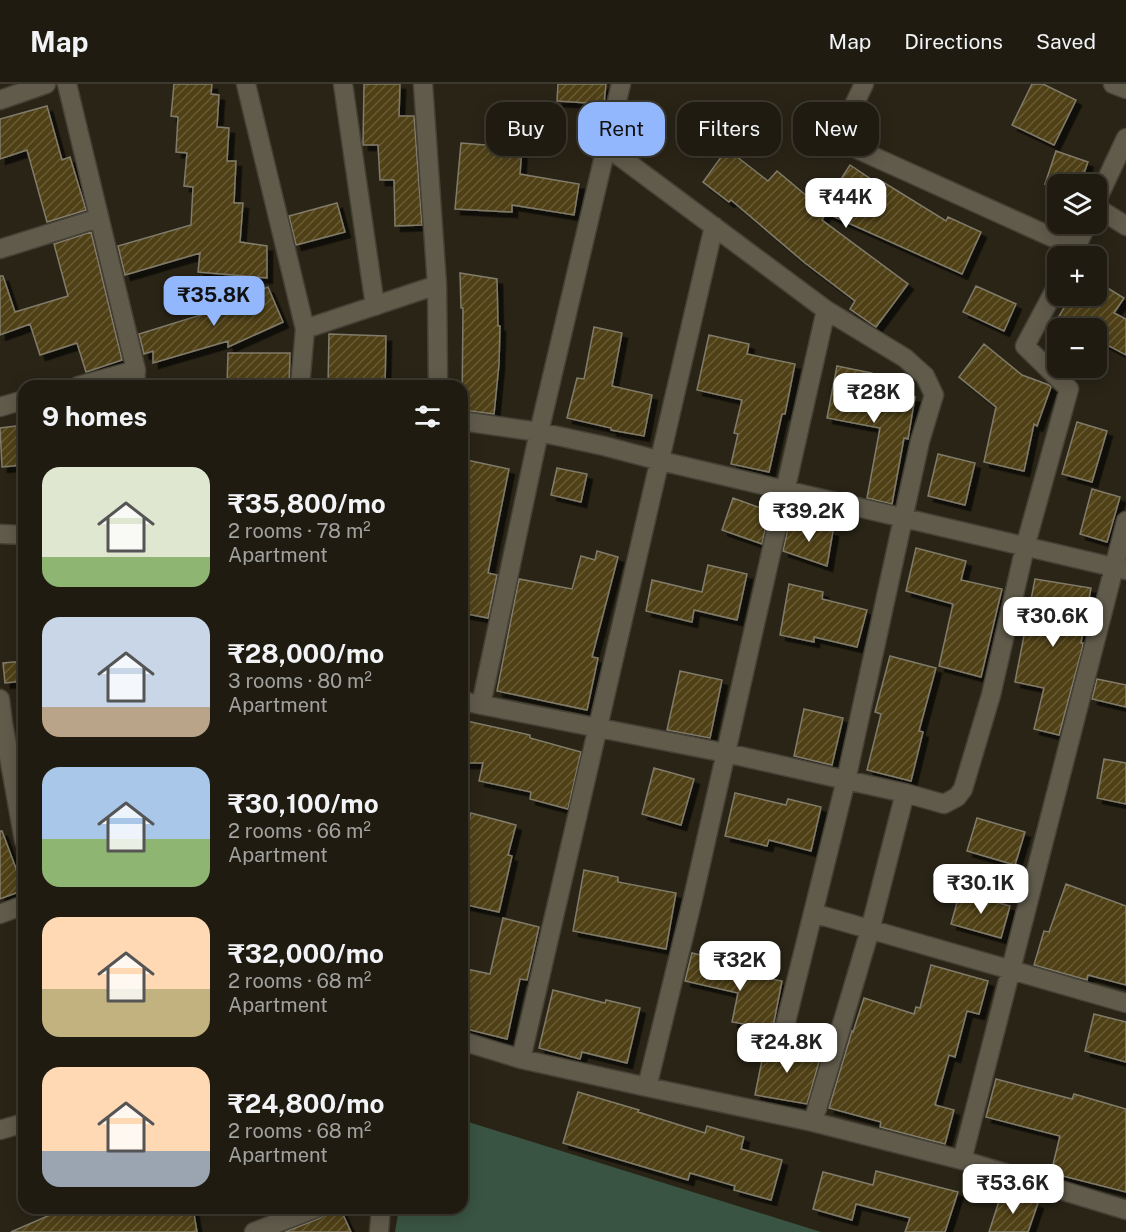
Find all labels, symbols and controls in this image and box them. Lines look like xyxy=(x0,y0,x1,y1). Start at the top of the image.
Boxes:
text: Map xyxy=(30,25,89,58)
text: Map xyxy=(829,29,871,54)
text: Directions xyxy=(904,29,1003,54)
text: Saved xyxy=(1036,29,1096,54)
chip: Buy xyxy=(486,102,566,156)
chip: Rent xyxy=(578,102,665,156)
chip: Filters xyxy=(677,102,781,156)
chip: New xyxy=(793,102,879,156)
map controls xyxy=(1047,174,1107,378)
button: layers xyxy=(1047,174,1107,234)
pin: ₹44K xyxy=(810,178,882,229)
text: ₹44K xyxy=(819,185,873,209)
button: + xyxy=(1047,246,1107,306)
pin: ₹35.8K xyxy=(165,276,263,327)
text: ₹35.8K xyxy=(178,283,250,307)
button: − xyxy=(1047,318,1107,378)
pin: ₹28K xyxy=(838,373,910,424)
text: ₹28K xyxy=(847,380,901,404)
icon: filters xyxy=(411,400,444,433)
text: 9 homes xyxy=(42,401,147,432)
text: ₹35,800/mo xyxy=(228,488,386,519)
icon: home xyxy=(90,491,162,563)
pin: ₹39.2K xyxy=(760,492,858,543)
text: ₹39.2K xyxy=(773,499,845,523)
text: 2 rooms · 78 m² xyxy=(228,519,371,543)
text: Apartment xyxy=(228,543,328,567)
pin: ₹30.6K xyxy=(1004,597,1102,648)
text: ₹30.6K xyxy=(1017,604,1089,628)
text: ₹28,000/mo xyxy=(228,638,384,669)
icon: home xyxy=(90,641,162,713)
text: 3 rooms · 80 m² xyxy=(228,669,372,693)
text: Apartment xyxy=(228,693,328,717)
text: ₹30,100/mo xyxy=(228,788,379,819)
icon: home xyxy=(90,791,162,863)
text: 2 rooms · 66 m² xyxy=(228,819,371,843)
text: Apartment xyxy=(228,843,328,867)
pin: ₹30.1K xyxy=(932,864,1030,915)
text: ₹30.1K xyxy=(947,871,1015,895)
text: ₹32,000/mo xyxy=(228,938,384,969)
icon: home xyxy=(90,941,162,1013)
pin: ₹32K xyxy=(704,941,776,992)
text: ₹32K xyxy=(713,948,767,972)
text: 2 rooms · 68 m² xyxy=(228,969,371,993)
text: Apartment xyxy=(228,993,328,1017)
pin: ₹24.8K xyxy=(738,1023,836,1074)
text: ₹24.8K xyxy=(751,1030,823,1054)
text: ₹24,800/mo xyxy=(228,1088,384,1119)
icon: home xyxy=(90,1091,162,1163)
text: 2 rooms · 68 m² xyxy=(228,1119,371,1143)
text: Apartment xyxy=(228,1143,328,1167)
pin: ₹53.6K xyxy=(964,1164,1062,1215)
text: ₹53.6K xyxy=(977,1171,1049,1195)

